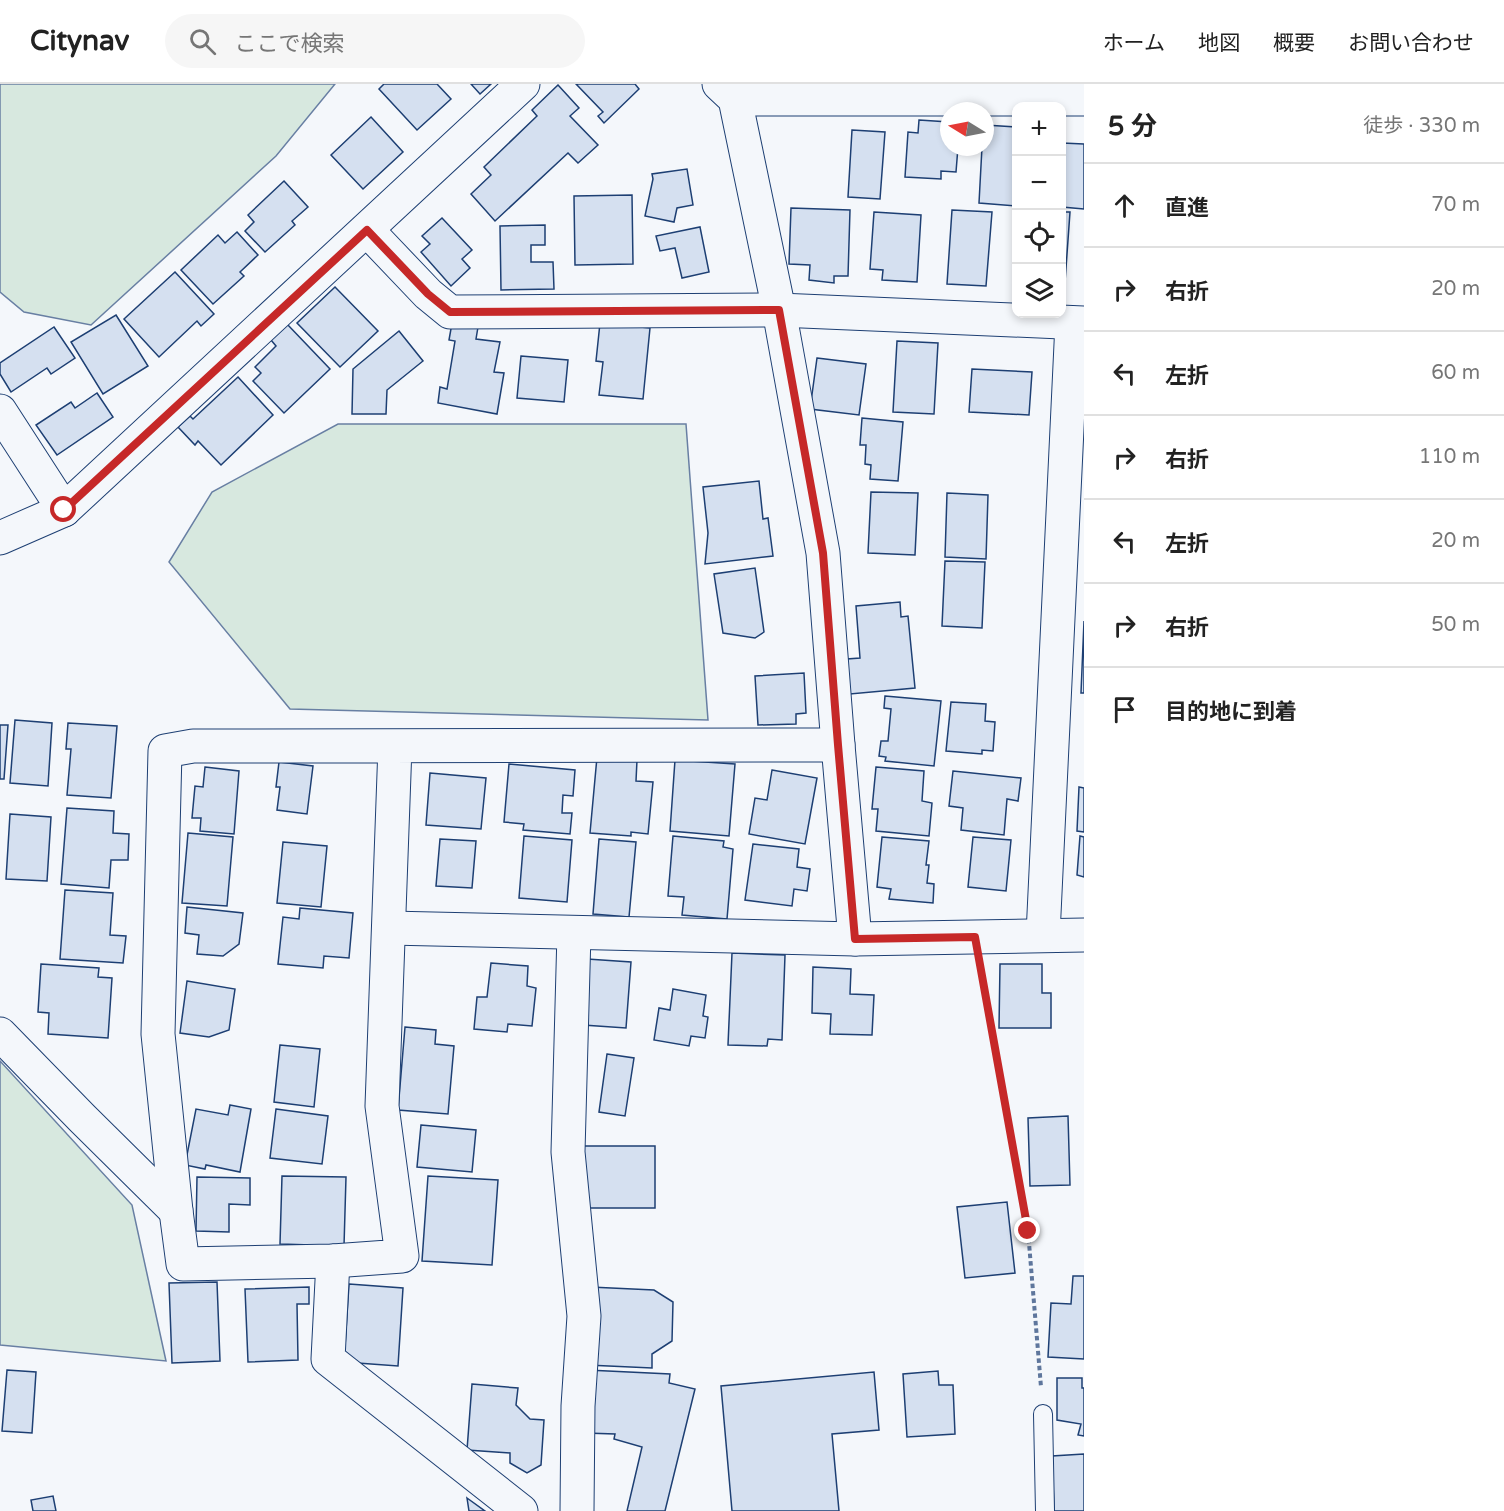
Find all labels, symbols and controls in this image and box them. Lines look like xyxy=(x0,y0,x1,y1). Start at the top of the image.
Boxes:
search box xyxy=(165,14,585,68)
text: Citynav xyxy=(30,24,129,58)
icon: search xyxy=(186,25,219,58)
text: ここで検索 xyxy=(234,31,344,57)
text: ホーム xyxy=(1103,31,1165,56)
text: 地図 xyxy=(1198,31,1240,56)
text: 概要 xyxy=(1273,31,1315,56)
text: お問い合わせ xyxy=(1348,31,1474,56)
north arrow xyxy=(940,102,994,156)
map controls xyxy=(1012,102,1066,318)
button: + xyxy=(1012,102,1066,156)
text: 5 分 xyxy=(1108,111,1157,142)
text: 徒歩 · 330 m xyxy=(1363,114,1480,138)
button: − xyxy=(1012,156,1066,210)
icon: ahead xyxy=(1108,189,1141,222)
text: 70 m xyxy=(1431,193,1480,217)
text: 直進 xyxy=(1165,195,1209,221)
button: locate xyxy=(1012,210,1066,264)
button: layers xyxy=(1012,264,1066,318)
icon: right xyxy=(1108,273,1141,306)
text: 20 m xyxy=(1431,277,1480,301)
text: 右折 xyxy=(1165,279,1209,305)
icon: left xyxy=(1108,357,1141,390)
text: 60 m xyxy=(1431,361,1480,385)
text: 左折 xyxy=(1165,363,1209,389)
icon: right xyxy=(1108,441,1141,474)
text: 110 m xyxy=(1419,445,1480,469)
text: 右折 xyxy=(1165,447,1209,473)
route start xyxy=(50,496,76,522)
icon: left xyxy=(1108,525,1141,558)
text: 20 m xyxy=(1431,529,1480,553)
text: 左折 xyxy=(1165,531,1209,557)
icon: right xyxy=(1108,609,1141,642)
text: 50 m xyxy=(1431,613,1480,637)
text: 右折 xyxy=(1165,615,1209,641)
icon: arrive xyxy=(1108,693,1141,726)
text: 目的地に到着 xyxy=(1165,699,1297,725)
route end xyxy=(1014,1217,1040,1243)

